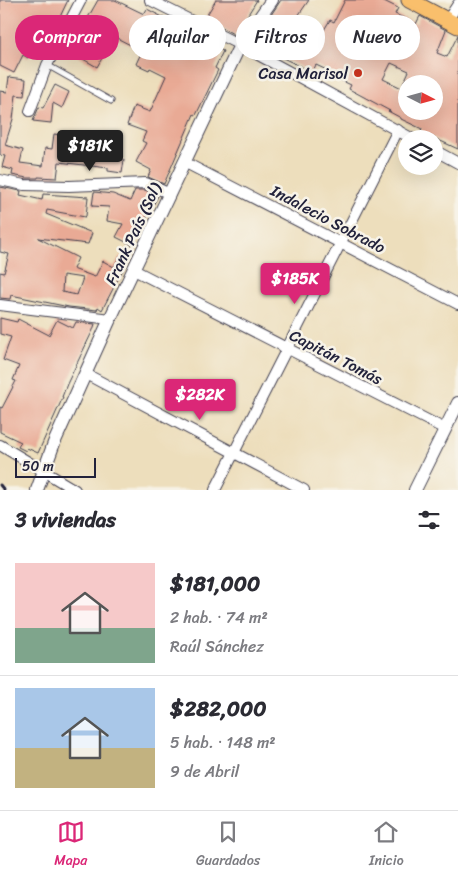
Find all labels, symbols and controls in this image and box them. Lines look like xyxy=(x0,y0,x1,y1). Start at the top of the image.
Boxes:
chip: Comprar xyxy=(15,15,119,60)
chip: Alquilar xyxy=(129,15,226,60)
chip: Filtros xyxy=(236,15,325,60)
chip: Nuevo xyxy=(335,15,420,60)
place label: Casa Marisol xyxy=(258,59,348,88)
marker: Casa Marisol xyxy=(352,67,364,79)
north arrow xyxy=(398,75,442,120)
map controls xyxy=(398,75,443,175)
pin: $181K xyxy=(55,130,125,172)
button: layers xyxy=(398,130,443,175)
text: $181K xyxy=(68,131,112,160)
street label: Indalecio Sobrado xyxy=(264,176,391,262)
street label: Frank País (Sol) xyxy=(97,177,170,290)
pin: $185K xyxy=(260,262,330,305)
text: $185K xyxy=(272,264,318,293)
street label: Capitán Tomás xyxy=(284,321,389,393)
pin: $282K xyxy=(165,378,235,421)
text: $282K xyxy=(176,380,224,409)
text: 50 m xyxy=(22,454,54,479)
scale bar xyxy=(15,455,96,478)
text: 3 viviendas xyxy=(15,501,116,539)
icon: filters xyxy=(415,506,443,534)
text: $181,000 xyxy=(170,565,260,603)
icon: home xyxy=(55,583,115,643)
text: 2 hab. · 74 m² xyxy=(170,603,268,632)
text: Raúl Sánchez xyxy=(170,632,264,661)
text: $282,000 xyxy=(170,690,267,728)
icon: home xyxy=(55,708,115,768)
text: 5 hab. · 148 m² xyxy=(170,728,276,757)
text: 9 de Abril xyxy=(170,757,239,786)
tab: Mapa xyxy=(54,818,87,873)
tab: Guardados xyxy=(196,818,260,873)
tab: Inicio xyxy=(369,818,404,873)

